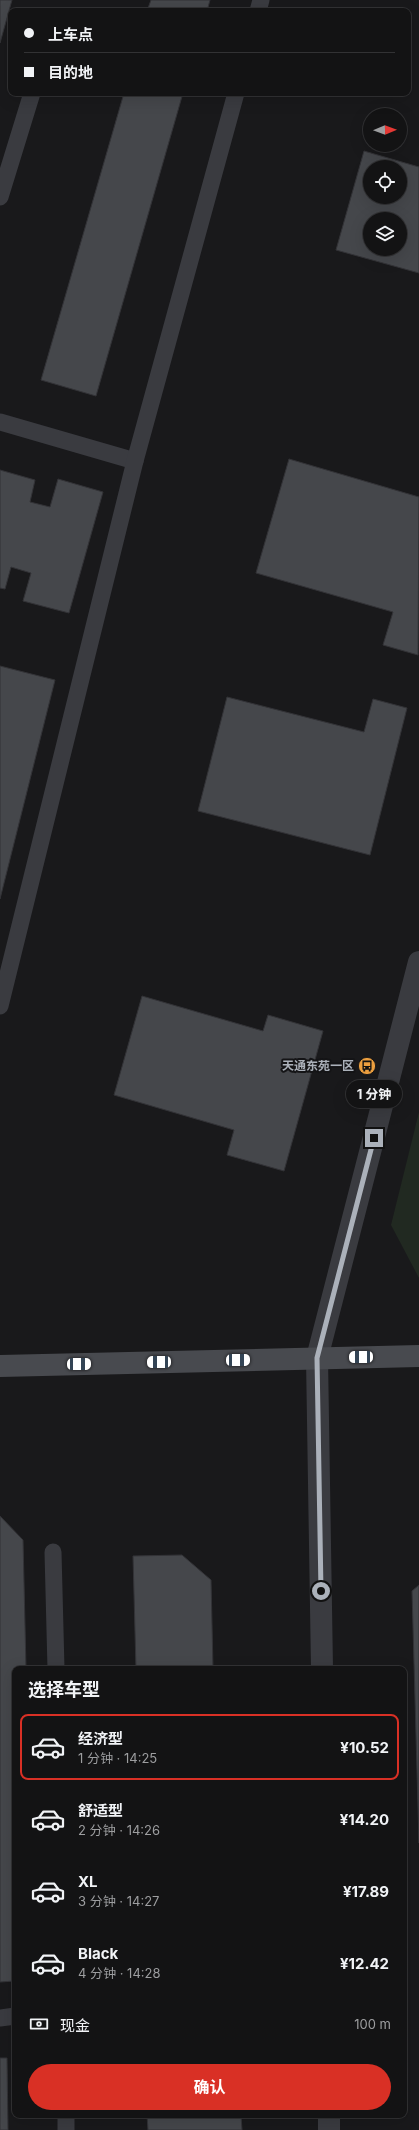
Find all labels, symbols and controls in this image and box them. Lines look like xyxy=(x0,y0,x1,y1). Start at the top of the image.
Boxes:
text: 上车点 xyxy=(48,25,93,44)
text: 目的地 xyxy=(48,63,93,82)
north arrow xyxy=(363,108,407,152)
map controls xyxy=(363,108,407,256)
button: locate xyxy=(363,160,407,204)
button: layers xyxy=(363,212,407,256)
bus stop icon: 天通东苑一区 xyxy=(357,1056,377,1076)
place label: 天通东苑一区 xyxy=(282,1058,354,1073)
callout: 1 分钟 xyxy=(346,1080,402,1108)
text: 1 分钟 xyxy=(357,1086,391,1102)
route end xyxy=(365,1129,383,1147)
car xyxy=(349,1351,373,1363)
car xyxy=(226,1354,250,1366)
car xyxy=(147,1356,171,1368)
car xyxy=(67,1358,91,1370)
route start xyxy=(312,1582,330,1600)
text: 选择车型 xyxy=(28,1679,100,1700)
icon: car xyxy=(30,1729,66,1765)
text: 经济型 xyxy=(78,1729,123,1748)
text: ¥10.52 xyxy=(340,1738,389,1757)
text: 1 分钟 · 14:25 xyxy=(78,1750,157,1766)
icon: car xyxy=(30,1801,66,1837)
text: 舒适型 xyxy=(78,1801,123,1820)
text: ¥14.20 xyxy=(340,1810,389,1829)
text: 2 分钟 · 14:26 xyxy=(78,1822,160,1838)
text: XL xyxy=(78,1872,98,1891)
icon: car xyxy=(30,1873,66,1909)
text: ¥17.89 xyxy=(343,1882,389,1901)
text: 3 分钟 · 14:27 xyxy=(78,1893,159,1909)
text: Black xyxy=(78,1944,118,1963)
icon: car xyxy=(30,1945,66,1981)
text: ¥12.42 xyxy=(340,1954,389,1973)
text: 4 分钟 · 14:28 xyxy=(78,1965,161,1981)
icon: cash xyxy=(28,2013,50,2035)
text: 现金 xyxy=(60,2016,90,2035)
text: 100 m xyxy=(354,2016,391,2032)
button: 确认 xyxy=(28,2064,391,2110)

